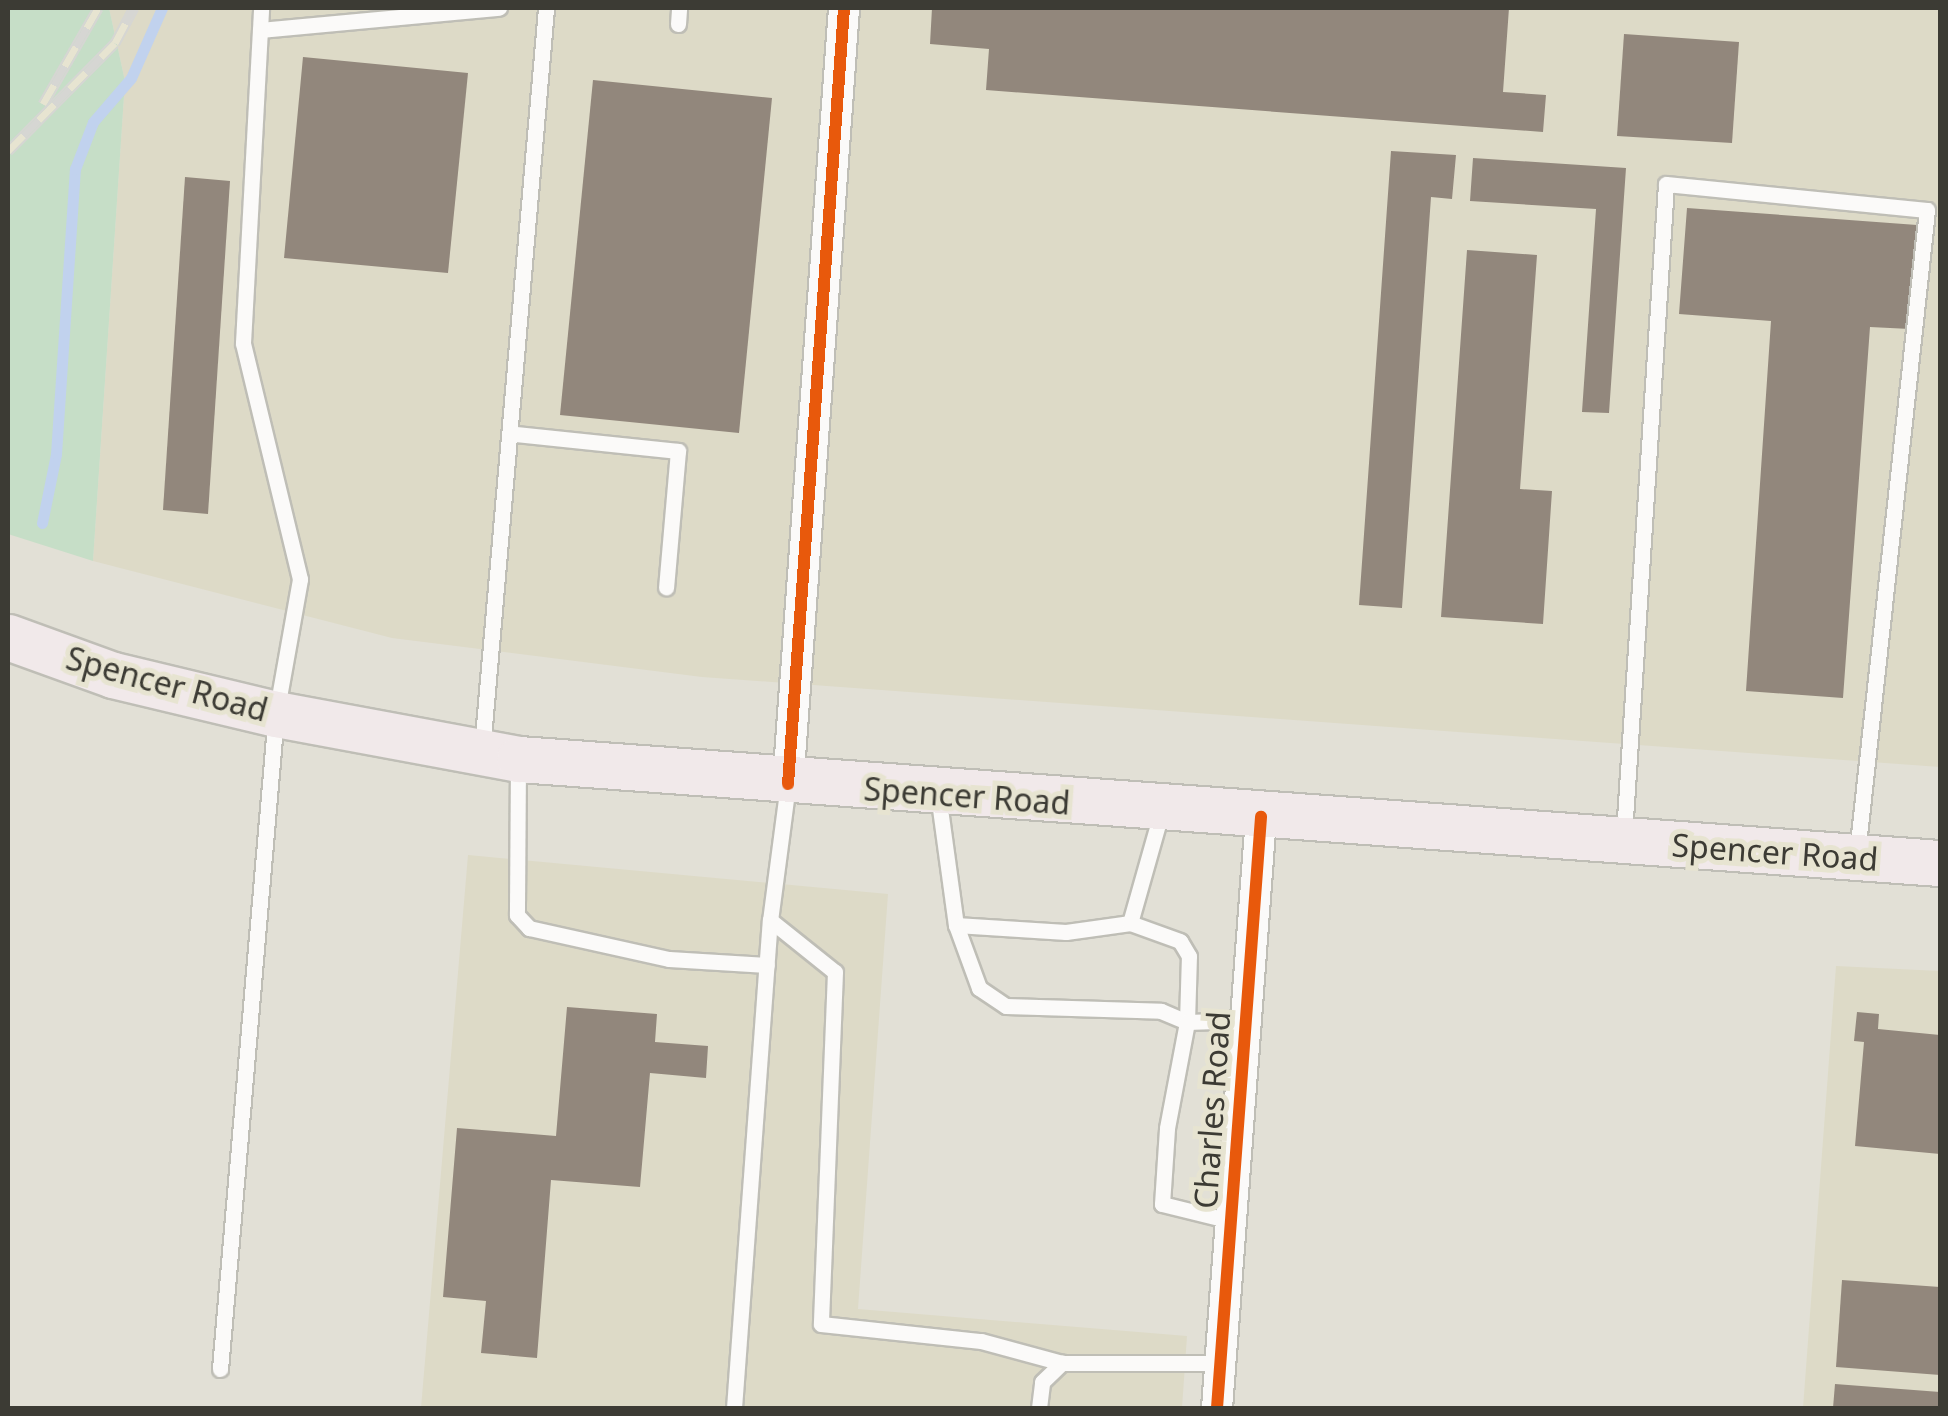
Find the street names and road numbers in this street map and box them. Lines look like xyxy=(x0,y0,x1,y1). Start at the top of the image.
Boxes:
street label: Spencer Road xyxy=(62,639,272,729)
street label: Spencer Road xyxy=(862,770,1072,822)
street label: Spencer Road xyxy=(1670,826,1880,878)
street label: Charles Road xyxy=(1186,1010,1238,1210)

